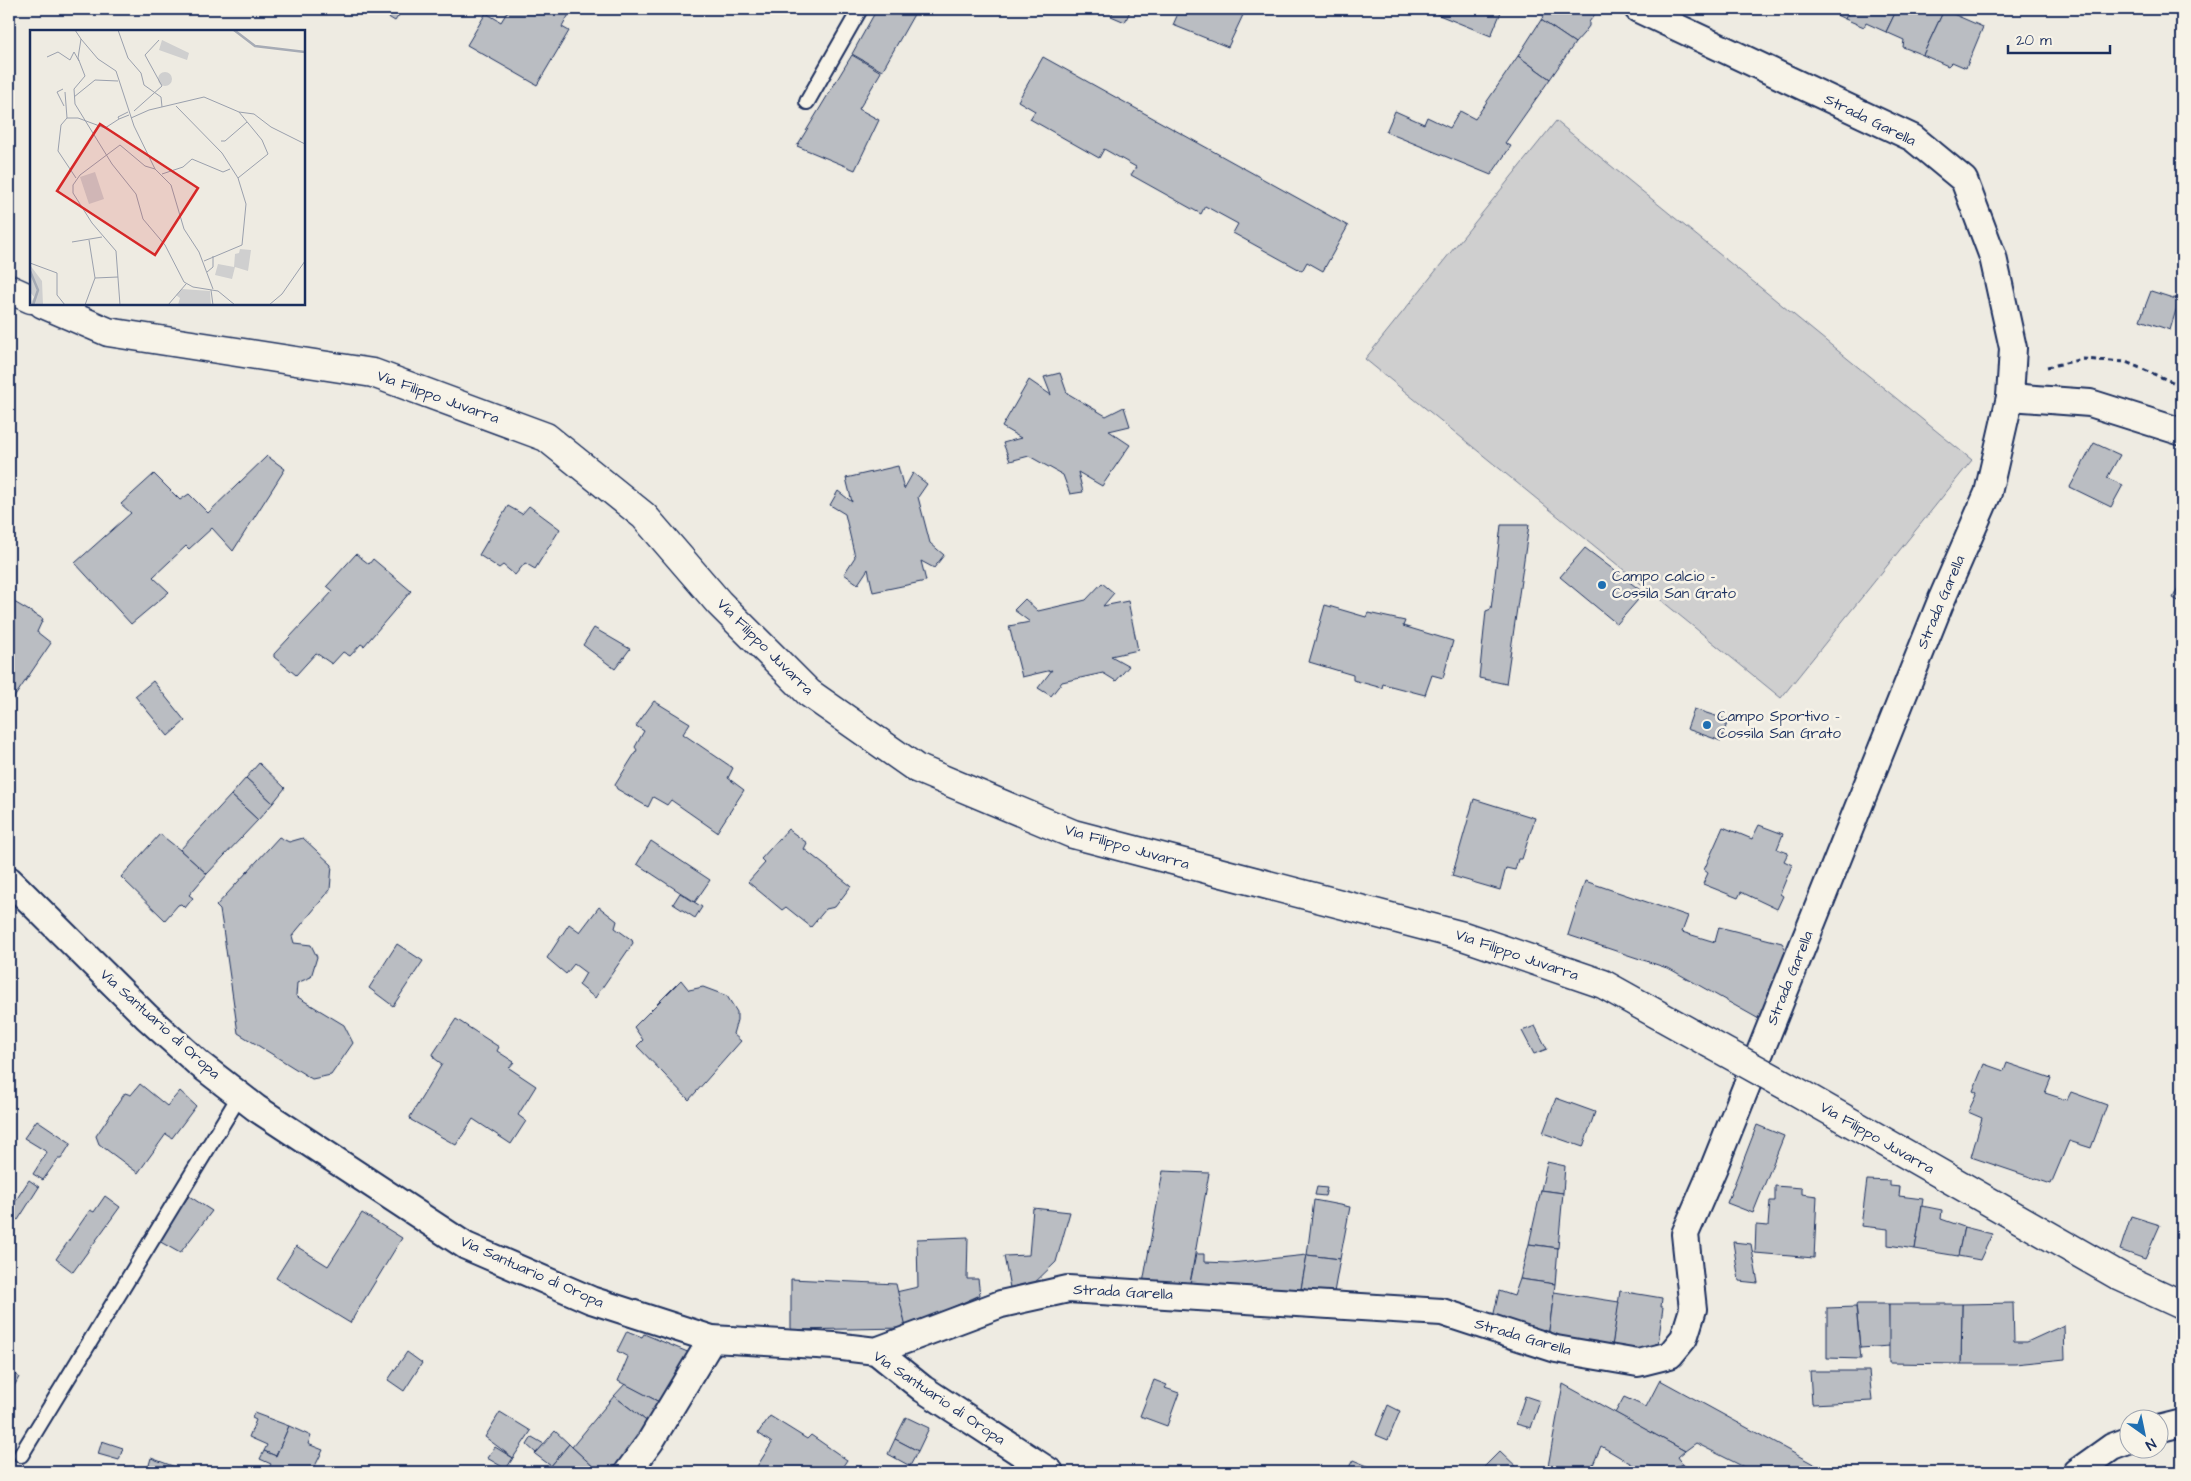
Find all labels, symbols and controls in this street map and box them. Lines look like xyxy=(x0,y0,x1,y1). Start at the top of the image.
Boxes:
scale bar xyxy=(2008,22,2111,54)
inset map xyxy=(30,30,305,305)
text: 20 m xyxy=(2016,30,2052,51)
street label: Strada Garella xyxy=(1821,89,1920,151)
street label: Via Filippo Juvarra xyxy=(374,365,502,429)
street label: Strada Garella xyxy=(1912,552,1970,652)
place label: Campo calcio - Cossila San Grato xyxy=(1612,566,1737,604)
marker: Campo calcio - Cossila San Grato xyxy=(1596,579,1608,591)
street label: Via Filippo Juvarra xyxy=(712,594,818,700)
place label: Campo Sportivo - Cossila San Grato xyxy=(1717,706,1842,744)
marker: Campo Sportivo - Cossila San Grato xyxy=(1701,719,1713,731)
street label: Via Filippo Juvarra xyxy=(1062,819,1192,875)
street label: Via Filippo Juvarra xyxy=(1453,924,1582,986)
street label: Strada Garella xyxy=(1762,928,1819,1028)
street label: Via Santuario di Oropa xyxy=(95,964,225,1084)
street label: Via Filippo Juvarra xyxy=(1816,1097,1938,1179)
street label: Via Santuario di Oropa xyxy=(457,1231,607,1313)
street label: Strada Garella xyxy=(1073,1279,1174,1305)
street label: Strada Garella xyxy=(1472,1313,1574,1361)
street label: Via Santuario di Oropa xyxy=(869,1346,1009,1450)
north arrow xyxy=(2118,1408,2168,1458)
text: N xyxy=(2141,1433,2160,1455)

